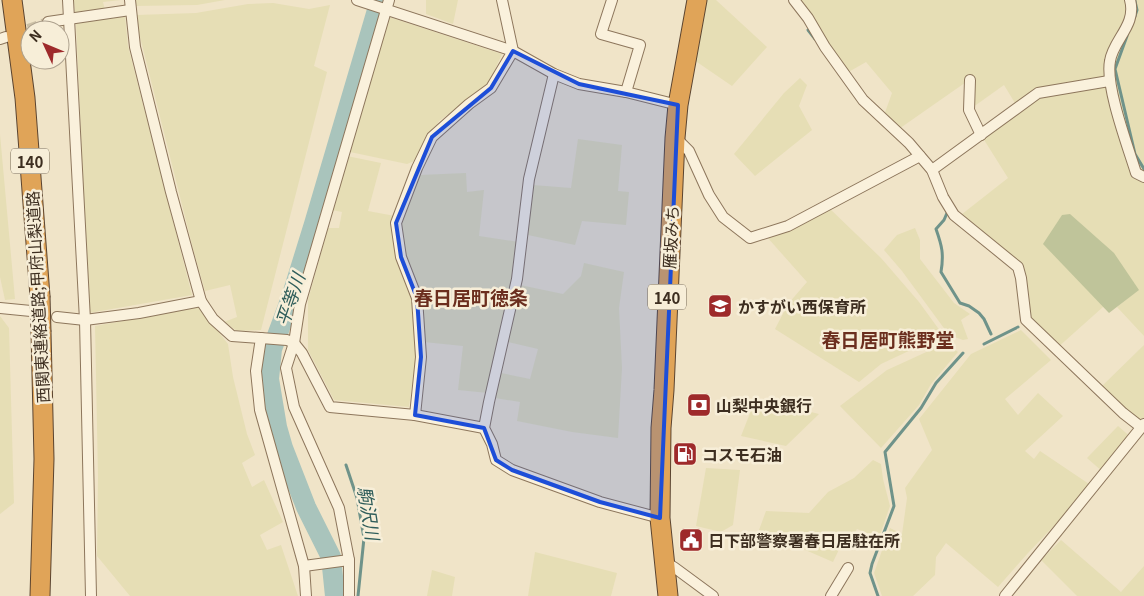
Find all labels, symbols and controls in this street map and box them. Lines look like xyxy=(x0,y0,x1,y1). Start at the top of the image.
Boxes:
north arrow xyxy=(20,20,70,70)
text: N xyxy=(24,25,46,46)
road number: 140 xyxy=(11,148,49,174)
street label: 西関東連絡道路;甲府山梨道路 xyxy=(19,190,55,404)
street label: 雁坂みち xyxy=(656,204,684,270)
water label: 平等川 xyxy=(268,267,311,329)
district label: 春日居町徳条 xyxy=(414,283,528,310)
road number: 140 xyxy=(648,284,686,310)
school or university icon: かすがい西保育所 xyxy=(707,293,733,319)
place label: かすがい西保育所 xyxy=(738,294,866,318)
district label: 春日居町熊野堂 xyxy=(821,325,955,352)
bank icon: 山梨中央銀行 xyxy=(686,392,712,418)
place label: 山梨中央銀行 xyxy=(716,393,812,417)
fuel station icon: コスモ石油 xyxy=(672,441,698,467)
place label: コスモ石油 xyxy=(702,442,782,466)
water label: 駒沢川 xyxy=(353,484,387,544)
public building icon: 日下部警察署春日居駐在所 xyxy=(678,527,704,553)
place label: 日下部警察署春日居駐在所 xyxy=(708,528,900,552)

